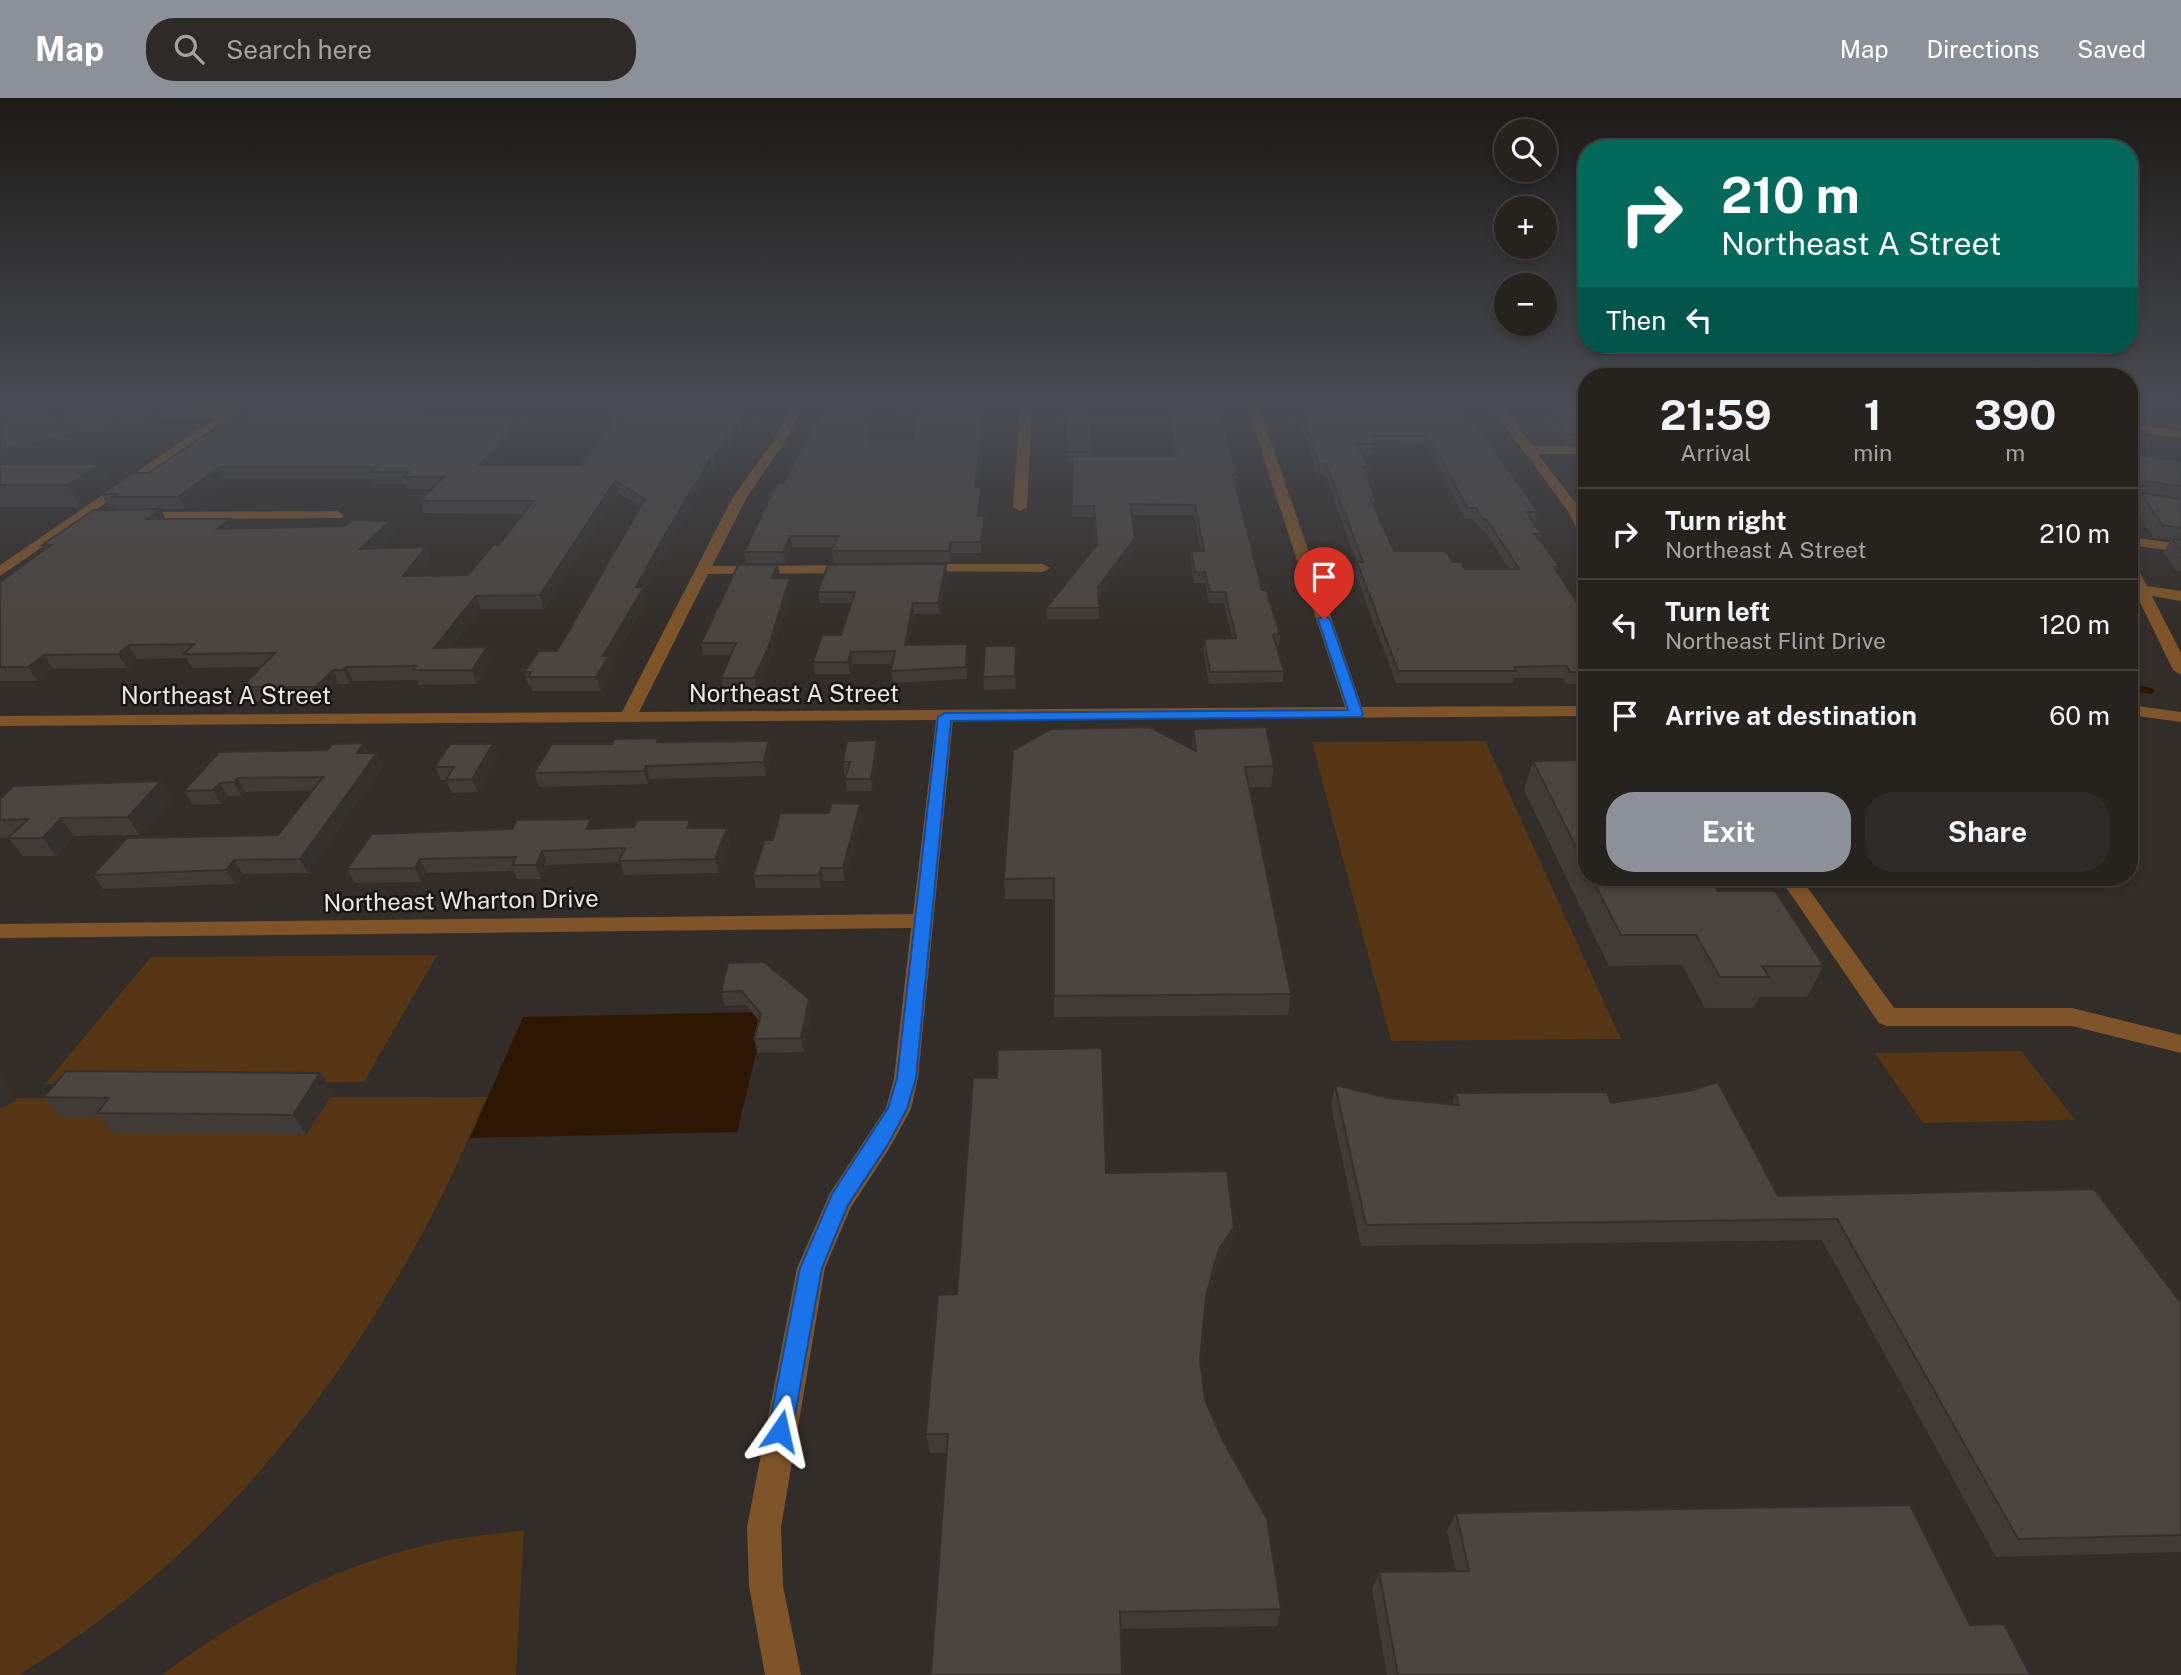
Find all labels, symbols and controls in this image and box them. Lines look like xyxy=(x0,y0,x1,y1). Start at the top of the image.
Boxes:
search box xyxy=(146,18,636,81)
text: Map xyxy=(35,30,104,68)
icon: search xyxy=(170,30,208,68)
text: Search here xyxy=(226,34,372,65)
text: Map xyxy=(1840,35,1889,63)
text: Directions xyxy=(1927,35,2039,63)
text: Saved xyxy=(2077,35,2146,63)
map controls xyxy=(1494,119,1557,336)
button: search xyxy=(1494,119,1557,182)
text: 210 m xyxy=(1721,166,1860,224)
icon: right xyxy=(1606,168,1697,259)
button: + xyxy=(1494,196,1557,259)
text: Northeast A Street xyxy=(1721,225,2001,262)
button: − xyxy=(1494,273,1557,336)
icon: left xyxy=(1680,301,1718,339)
text: Then xyxy=(1606,305,1666,336)
text: 21:59 xyxy=(1660,390,1772,439)
text: 1 xyxy=(1864,390,1882,439)
text: 390 xyxy=(1974,390,2056,439)
text: Arrival xyxy=(1680,439,1751,466)
text: min xyxy=(1853,439,1892,466)
text: m xyxy=(2005,439,2025,466)
text: Turn right xyxy=(1665,505,1787,536)
icon: right xyxy=(1606,515,1644,553)
text: 210 m xyxy=(2039,518,2110,549)
text: Northeast A Street xyxy=(1665,536,1867,563)
pin xyxy=(1294,547,1354,619)
icon: arrive xyxy=(1305,558,1343,596)
text: Turn left xyxy=(1665,596,1770,627)
icon: left xyxy=(1606,606,1644,644)
text: 120 m xyxy=(2039,609,2110,640)
text: Northeast Flint Drive xyxy=(1665,627,1886,654)
street label: Northeast A Street xyxy=(689,679,899,707)
street label: Northeast A Street xyxy=(121,681,331,709)
icon: arrive xyxy=(1606,697,1644,735)
text: Arrive at destination xyxy=(1665,700,1917,731)
text: 60 m xyxy=(2049,700,2110,731)
button: Exit xyxy=(1606,792,1851,872)
button: Share xyxy=(1865,792,2110,872)
street label: Northeast Wharton Drive xyxy=(323,884,599,916)
position arrow xyxy=(743,1394,817,1468)

